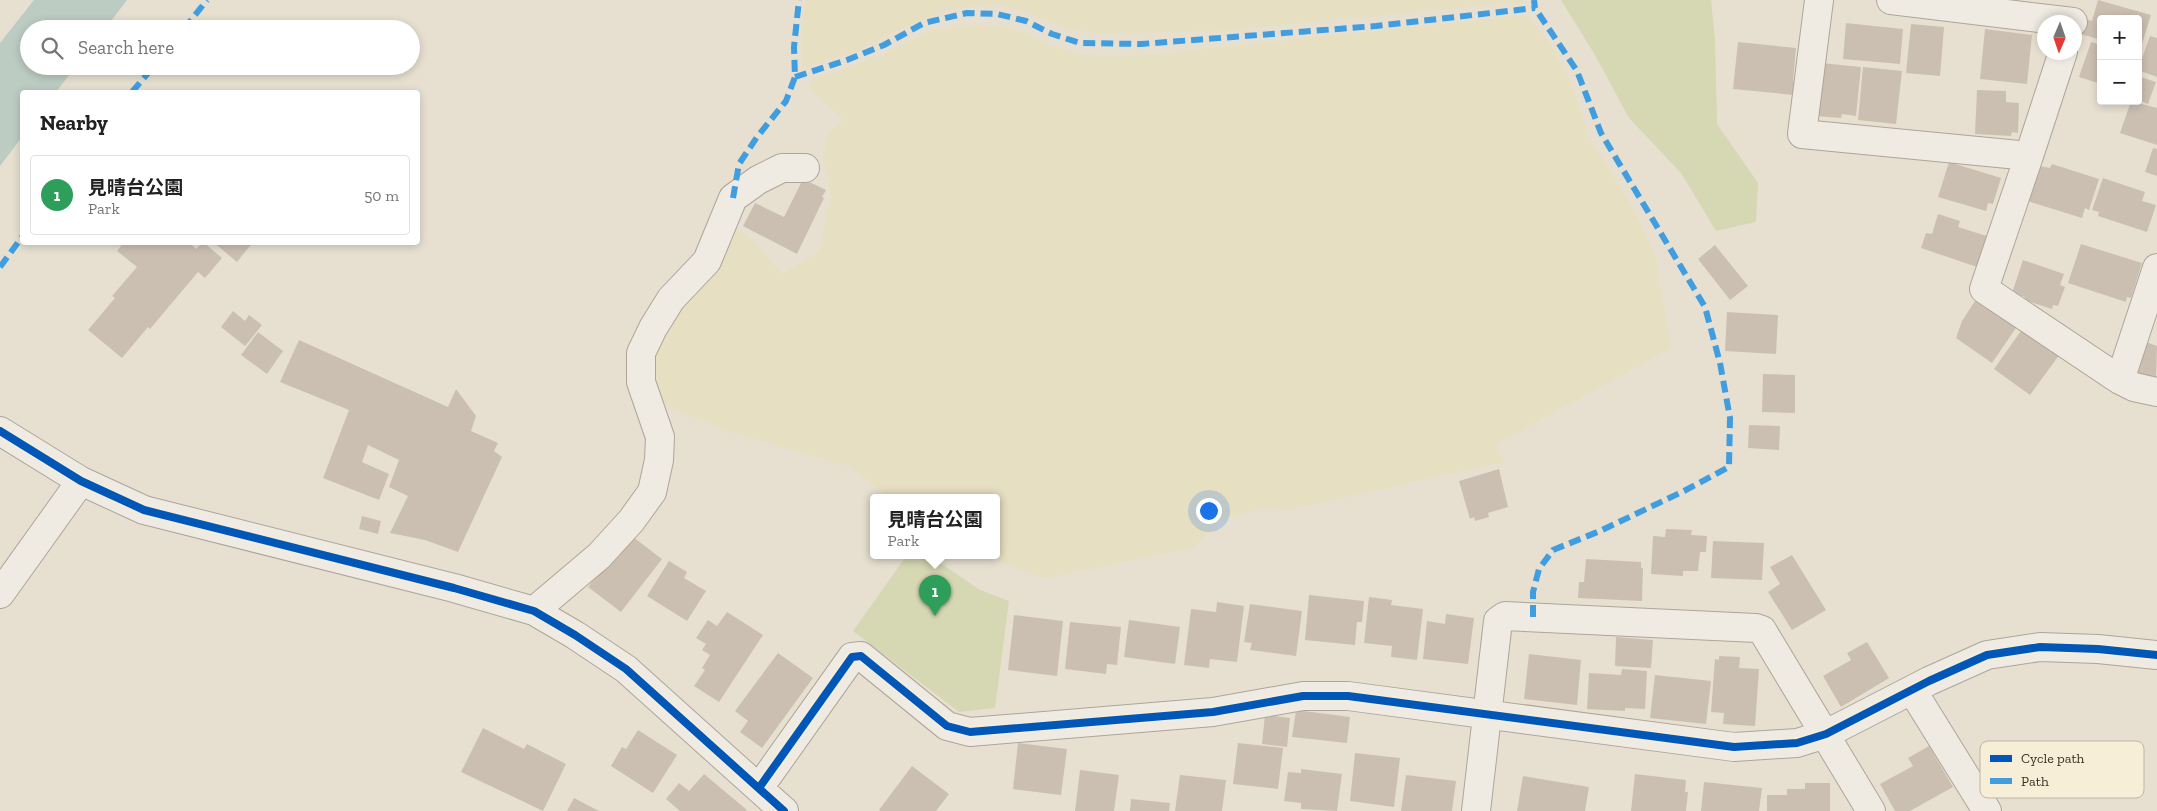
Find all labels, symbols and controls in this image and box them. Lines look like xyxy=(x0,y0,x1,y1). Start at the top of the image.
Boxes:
north arrow xyxy=(2037,15,2082,60)
map controls xyxy=(2097,15,2142,105)
button: + xyxy=(2097,15,2142,60)
search box xyxy=(20,20,420,75)
icon: search xyxy=(38,34,66,62)
text: Search here xyxy=(78,36,174,59)
button: − xyxy=(2097,60,2142,105)
text: Nearby xyxy=(40,110,108,135)
text: 見晴台公園 xyxy=(88,176,183,199)
text: 1 xyxy=(54,186,60,205)
text: 50 m xyxy=(364,186,399,205)
text: Park xyxy=(88,199,120,218)
popup xyxy=(870,494,1000,559)
your location xyxy=(1196,498,1222,524)
text: 見晴台公園 xyxy=(887,508,983,531)
text: Park xyxy=(887,531,919,550)
pin: 1 xyxy=(919,575,951,616)
legend xyxy=(1980,741,2144,798)
text: Cycle path xyxy=(2021,750,2085,767)
text: Path xyxy=(2021,773,2049,790)

